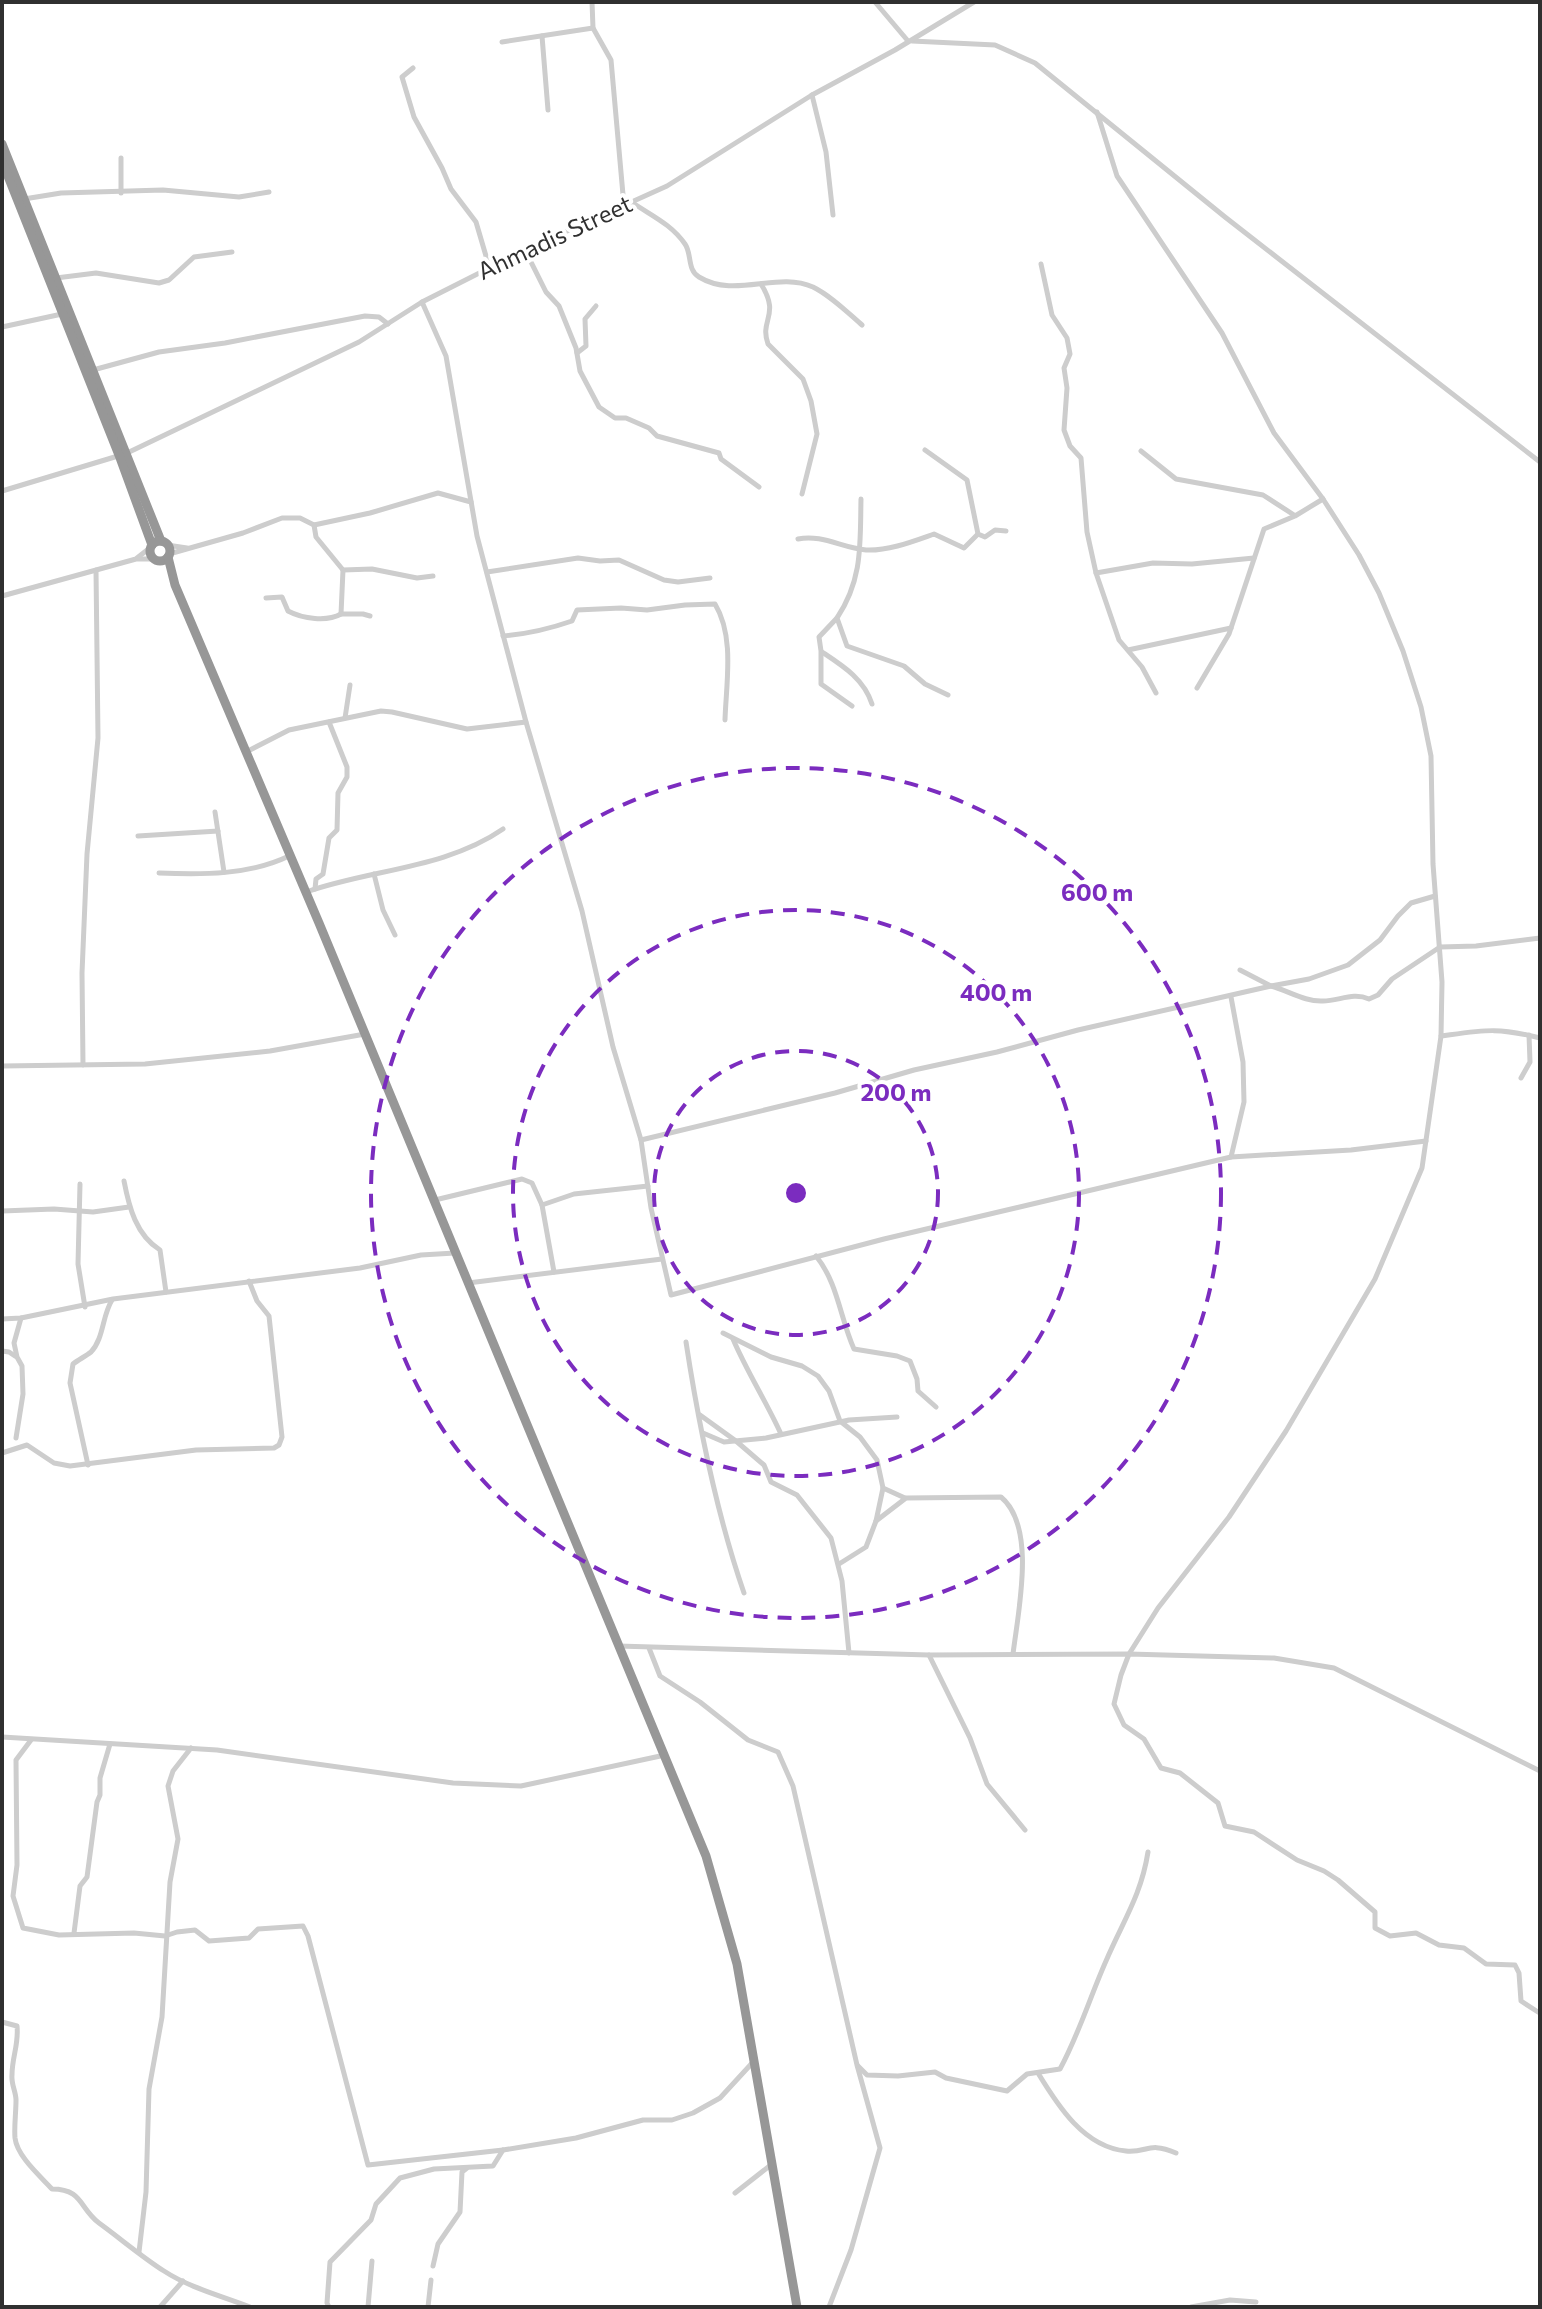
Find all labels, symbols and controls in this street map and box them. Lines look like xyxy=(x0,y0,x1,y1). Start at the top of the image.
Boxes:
street label: Ahmadis Street xyxy=(472,188,636,285)
text: 600 m xyxy=(1061,877,1133,906)
text: 400 m xyxy=(960,977,1032,1006)
text: 200 m xyxy=(861,1077,931,1106)
centre of rings xyxy=(782,1179,810,1207)

